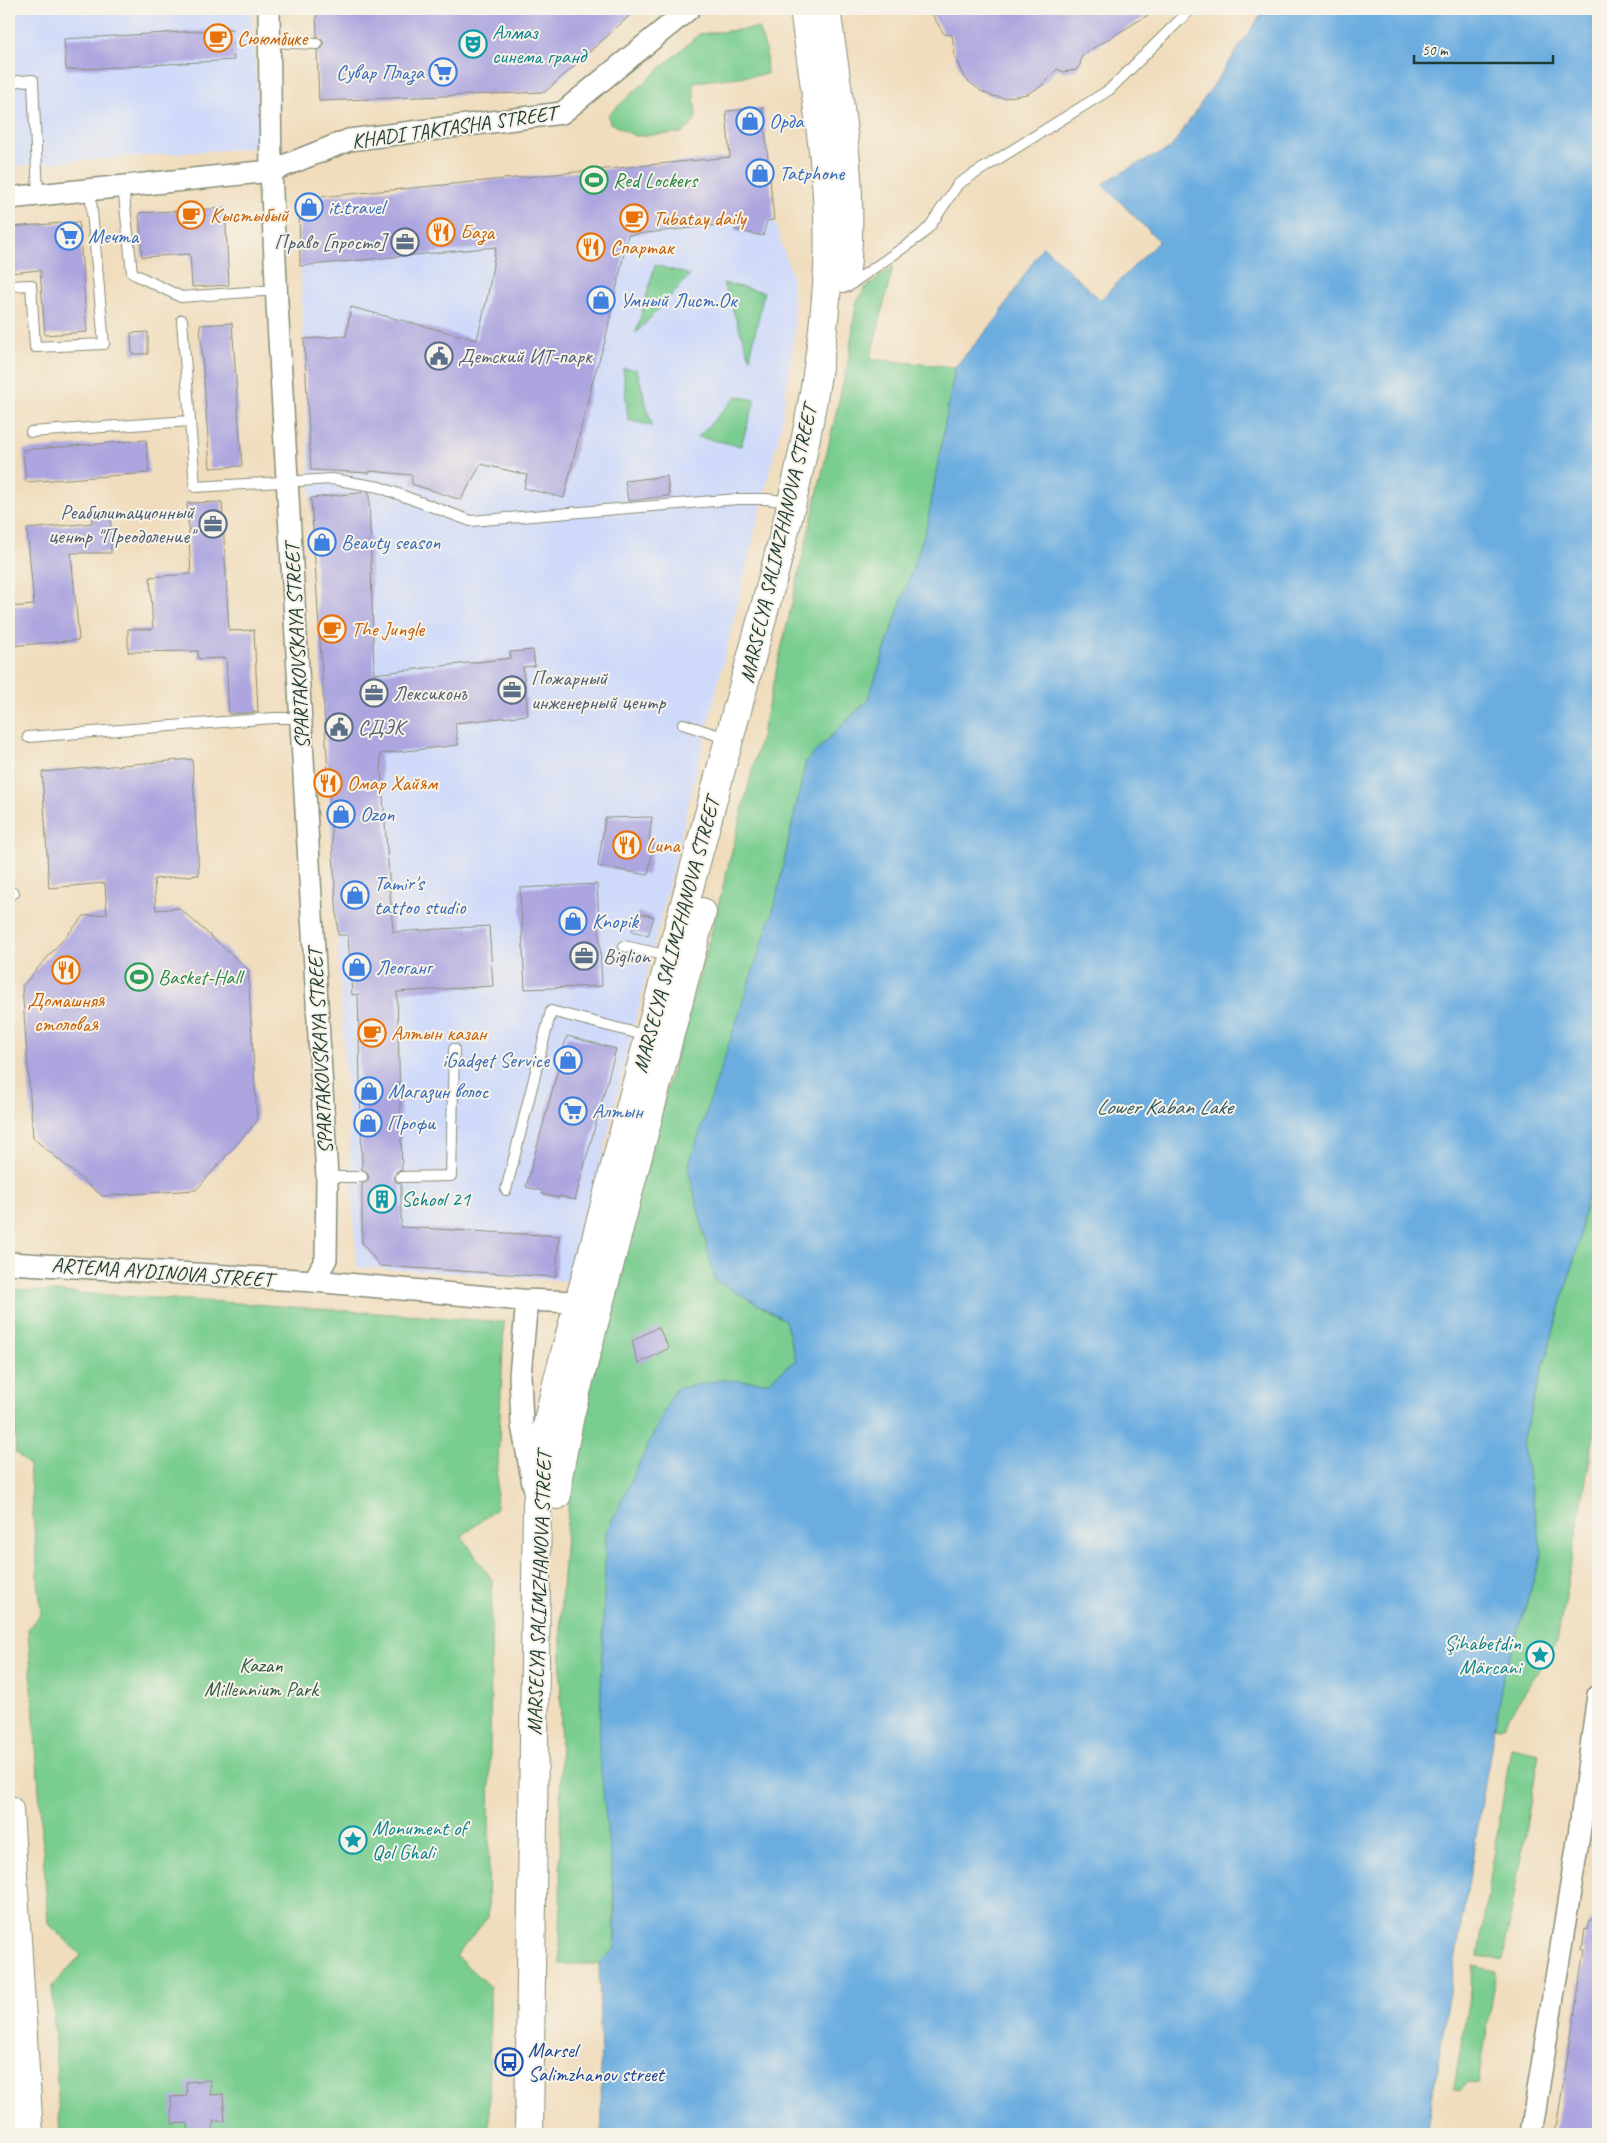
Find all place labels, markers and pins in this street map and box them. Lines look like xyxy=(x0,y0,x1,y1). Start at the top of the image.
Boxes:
place label: Алмаз синема гранд xyxy=(492,19,589,69)
cafe icon: Сююмбике xyxy=(203,23,233,53)
place label: Сююмбике xyxy=(237,25,310,51)
theatre icon: Алмаз синема гранд xyxy=(458,29,488,59)
supermarket icon: Сувар Плаза xyxy=(428,57,458,87)
place label: Сувар Плаза xyxy=(336,59,426,86)
shop icon: Орда xyxy=(735,106,765,136)
place label: Орда xyxy=(769,108,805,134)
shop icon: Tatphone xyxy=(745,158,775,188)
place label: Tatphone xyxy=(779,160,845,186)
sports icon: Red Lockers xyxy=(579,165,609,195)
place label: Red Lockers xyxy=(613,167,699,193)
shop icon: it.travel xyxy=(294,192,324,222)
place label: it.travel xyxy=(328,194,387,220)
cafe icon: Кыстыбый xyxy=(176,200,206,230)
place label: Кыстыбый xyxy=(210,202,290,228)
cafe icon: Tubatay daily xyxy=(619,203,649,233)
place label: Tubatay daily xyxy=(653,205,748,231)
restaurant icon: База xyxy=(426,217,456,247)
place label: База xyxy=(460,219,496,246)
supermarket icon: Мечта xyxy=(54,221,84,251)
place label: Мечта xyxy=(88,223,140,249)
office icon: Право [просто] xyxy=(390,227,420,257)
place label: Право [просто] xyxy=(274,229,389,255)
restaurant icon: Спартак xyxy=(576,232,606,262)
place label: Спартак xyxy=(610,234,676,260)
shop icon: Умный Лист.Ок xyxy=(586,285,616,315)
place label: Умный Лист.Ок xyxy=(620,287,739,313)
public building icon: Детский ИТ-парк xyxy=(424,341,454,371)
place label: Детский ИТ-парк xyxy=(458,343,593,369)
place label: Реабилитационный центр "Преодоление" xyxy=(48,499,198,549)
office icon: Реабилитационный центр "Преодоление" xyxy=(198,509,228,539)
shop icon: Beauty season xyxy=(307,527,337,557)
place label: Beauty season xyxy=(341,529,441,555)
cafe icon: The Jungle xyxy=(317,614,347,644)
place label: The Jungle xyxy=(351,616,425,642)
place label: Пожарный инженерный центр xyxy=(531,665,667,715)
office icon: Пожарный инженерный центр xyxy=(497,675,527,705)
office icon: Лексиконъ xyxy=(359,678,389,708)
place label: Лексиконъ xyxy=(393,680,468,706)
public building icon: СДЭК xyxy=(324,712,354,742)
place label: СДЭК xyxy=(358,714,408,740)
restaurant icon: Омар Хайям xyxy=(313,768,343,798)
place label: Омар Хайям xyxy=(347,770,438,796)
shop icon: Ozon xyxy=(326,799,356,829)
place label: Ozon xyxy=(360,801,395,827)
restaurant icon: Luna xyxy=(612,830,642,860)
place label: Luna xyxy=(646,832,681,858)
place label: Tamir's tattoo studio xyxy=(374,870,467,920)
shop icon: Tamir's tattoo studio xyxy=(340,880,370,910)
shop icon: Knopik xyxy=(558,906,588,936)
place label: Knopik xyxy=(592,908,639,934)
office icon: Biglion xyxy=(569,941,599,971)
place label: Biglion xyxy=(603,943,651,969)
shop icon: Леоганг xyxy=(342,952,372,982)
place label: Леоганг xyxy=(376,954,434,980)
restaurant icon: Домашняя столовая xyxy=(51,955,81,985)
sports icon: Basket-Hall xyxy=(124,962,154,992)
place label: Basket-Hall xyxy=(158,964,245,990)
place label: Домашняя столовая xyxy=(28,987,106,1037)
cafe icon: Алтын казан xyxy=(357,1018,387,1048)
place label: Алтын казан xyxy=(391,1020,488,1046)
shop icon: iGadget Service xyxy=(553,1045,583,1075)
place label: iGadget Service xyxy=(442,1047,550,1073)
shop icon: Магазин волос xyxy=(354,1076,384,1106)
place label: Магазин волос xyxy=(388,1078,489,1104)
supermarket icon: Алтын xyxy=(558,1096,588,1126)
place label: Алтын xyxy=(592,1098,644,1124)
shop icon: Профи xyxy=(353,1108,383,1138)
place label: Профи xyxy=(387,1110,437,1136)
building icon: School 21 xyxy=(367,1184,397,1214)
place label: School 21 xyxy=(401,1186,472,1212)
place label: Şihabetdin Märcani xyxy=(1444,1630,1524,1680)
place icon: Şihabetdin Märcani xyxy=(1525,1640,1555,1670)
place label: Monument of Qol Ghali xyxy=(372,1815,470,1865)
place icon: Monument of Qol Ghali xyxy=(338,1825,368,1855)
place label: Marsel Salimzhanov street xyxy=(528,2037,666,2087)
bus stop icon: Marsel Salimzhanov street xyxy=(494,2047,524,2077)

